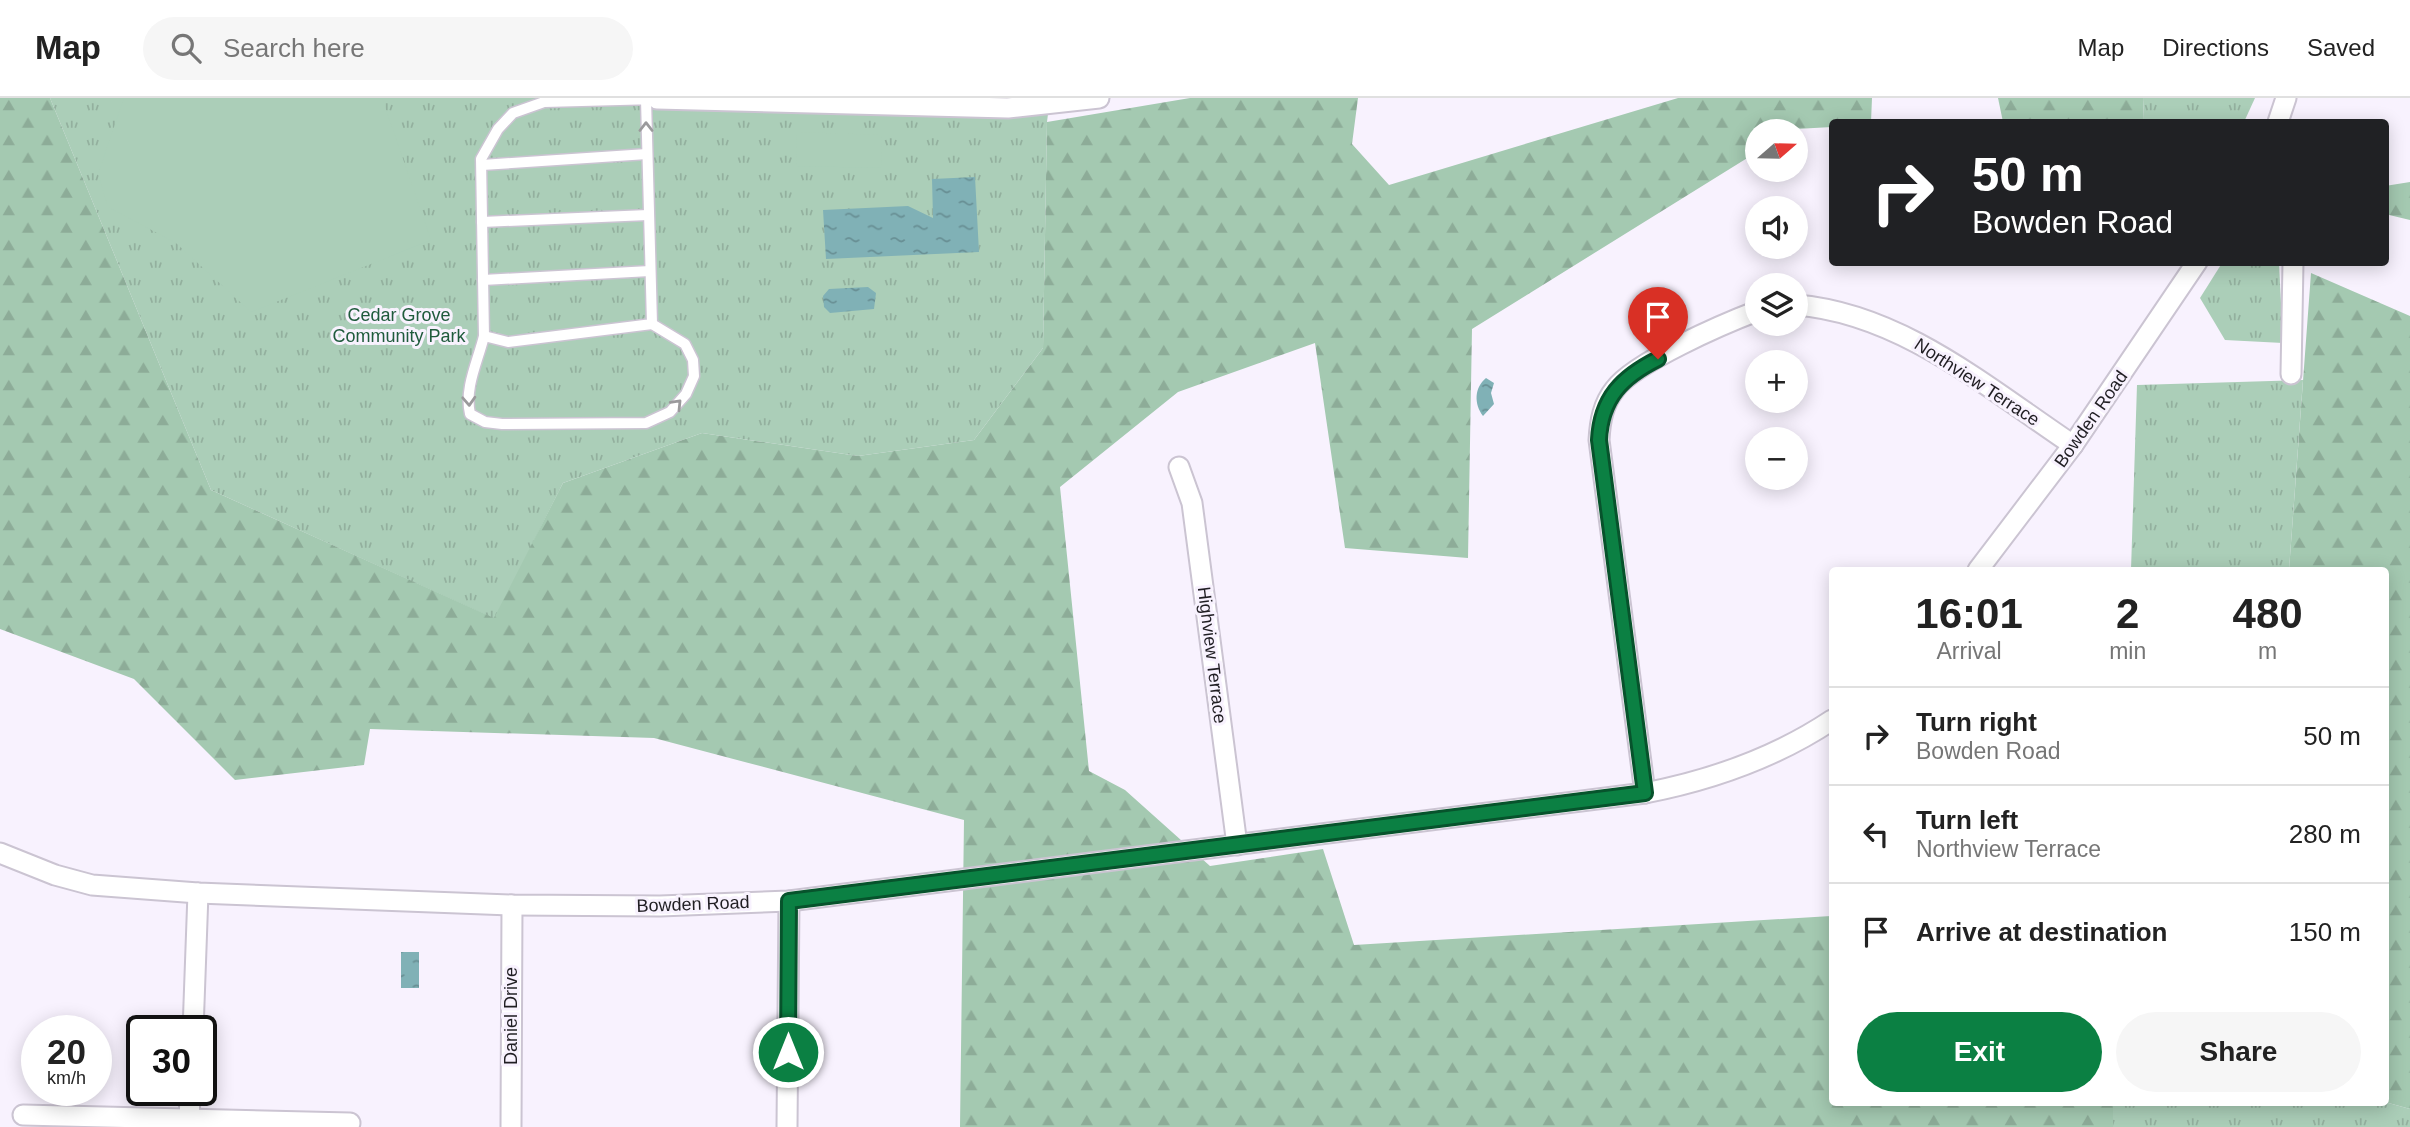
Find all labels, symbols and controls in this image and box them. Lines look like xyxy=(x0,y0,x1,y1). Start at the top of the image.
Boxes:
search box xyxy=(143,17,633,80)
text: Map xyxy=(35,29,101,66)
icon: search xyxy=(167,29,205,67)
text: Search here xyxy=(223,33,365,63)
text: Map xyxy=(2078,34,2124,61)
text: Directions xyxy=(2162,34,2269,61)
text: Saved xyxy=(2307,34,2375,61)
north arrow xyxy=(1745,119,1808,182)
map controls xyxy=(1745,119,1808,490)
one-way arrow xyxy=(638,121,654,131)
icon: right xyxy=(1857,147,1948,238)
text: 50 m xyxy=(1972,147,2084,201)
button: sound xyxy=(1745,196,1808,259)
text: Bowden Road xyxy=(1972,204,2173,240)
button: layers xyxy=(1745,273,1808,336)
pin xyxy=(1628,287,1688,359)
icon: arrive xyxy=(1639,298,1677,336)
park label: Cedar Grove Community Park xyxy=(332,305,467,346)
street label: Northview Terrace xyxy=(1911,334,2043,430)
button: + xyxy=(1745,350,1808,413)
street label: Bowden Road xyxy=(2050,367,2132,471)
one-way arrow xyxy=(462,396,477,407)
one-way arrow xyxy=(668,399,681,412)
button: − xyxy=(1745,427,1808,490)
street label: Highview Terrace xyxy=(1194,585,1230,725)
text: 16:01 xyxy=(1915,590,2023,637)
text: 2 xyxy=(2116,590,2139,637)
text: 480 xyxy=(2233,590,2303,637)
text: Arrival xyxy=(1936,638,2002,664)
text: min xyxy=(2109,638,2146,664)
text: m xyxy=(2258,638,2277,664)
text: Turn right xyxy=(1916,707,2037,737)
icon: right xyxy=(1857,717,1895,755)
text: 50 m xyxy=(2303,721,2361,751)
text: Bowden Road xyxy=(1916,738,2061,764)
text: Turn left xyxy=(1916,805,2018,835)
icon: left xyxy=(1857,815,1895,853)
text: 280 m xyxy=(2289,819,2361,849)
text: Northview Terrace xyxy=(1916,836,2101,862)
street label: Bowden Road xyxy=(636,892,750,916)
icon: arrive xyxy=(1857,913,1895,951)
text: Arrive at destination xyxy=(1916,917,2167,947)
text: 150 m xyxy=(2289,917,2361,947)
street label: Daniel Drive xyxy=(501,967,521,1065)
button: Exit xyxy=(1857,1012,2102,1092)
button: Share xyxy=(2116,1012,2361,1092)
speed limit sign: 30 xyxy=(126,1015,217,1106)
position arrow xyxy=(751,1015,825,1089)
text: 20 xyxy=(47,1032,86,1071)
text: km/h xyxy=(47,1068,86,1088)

